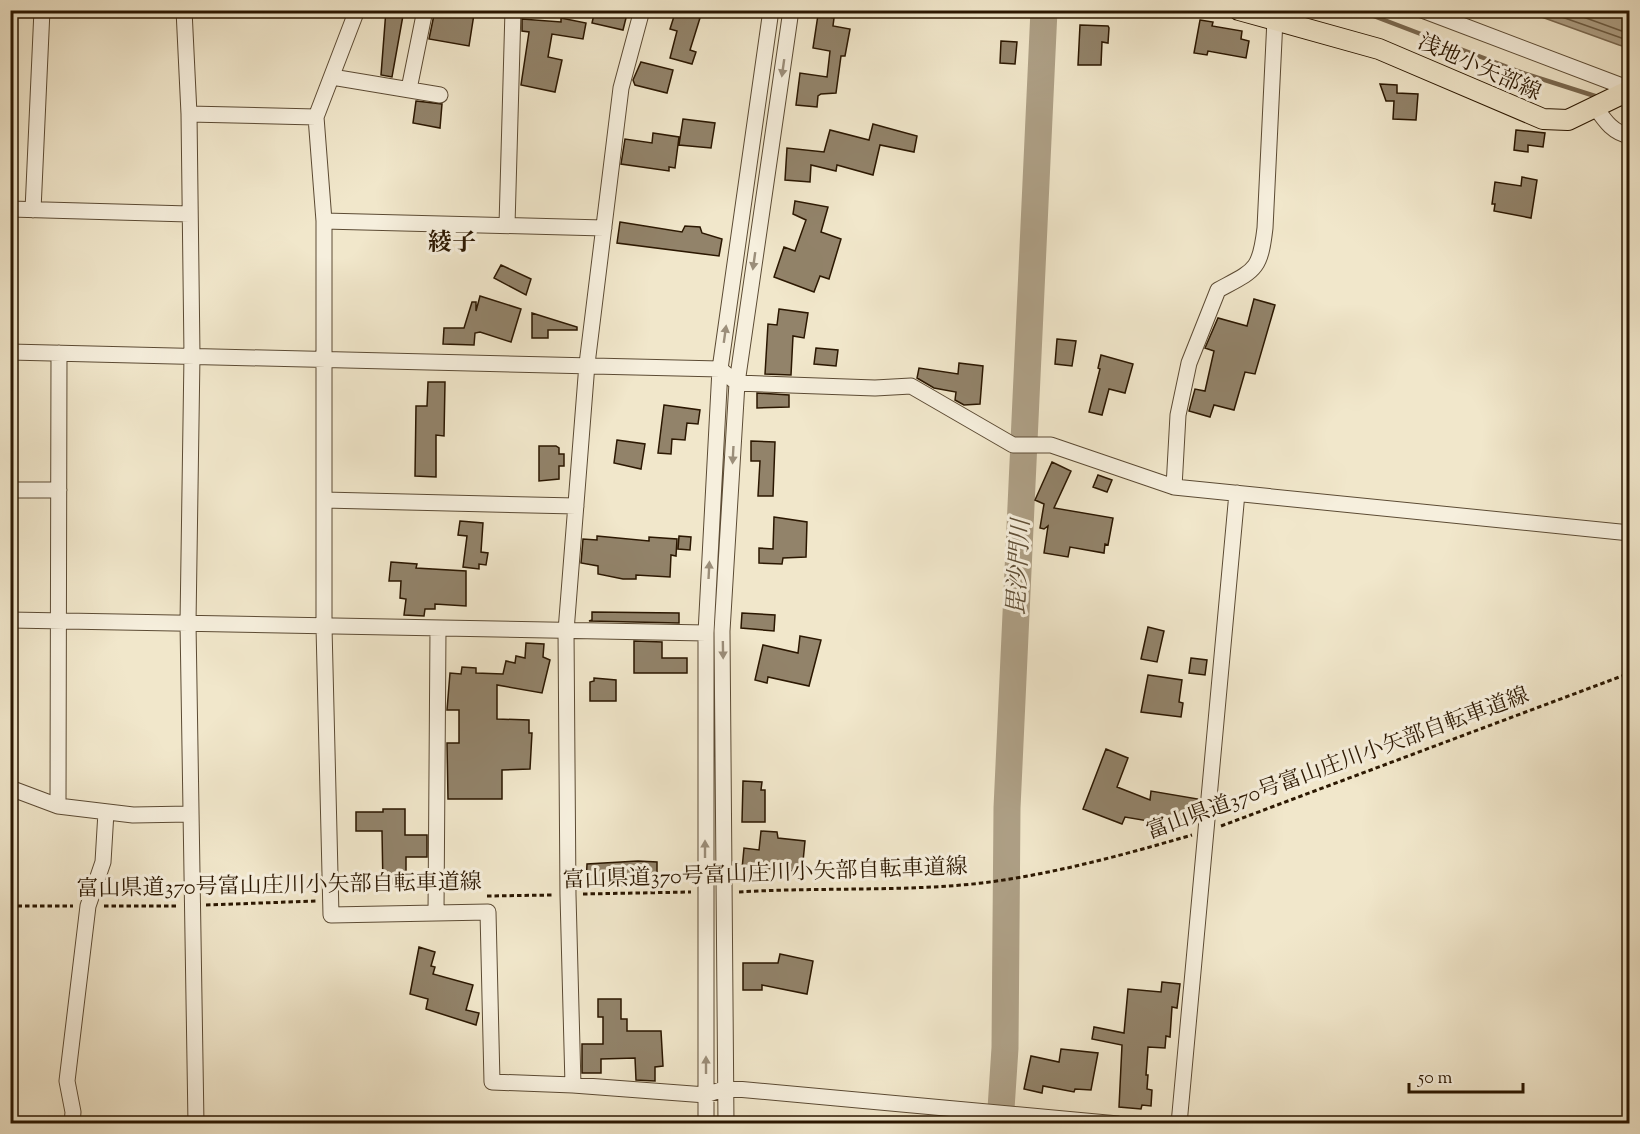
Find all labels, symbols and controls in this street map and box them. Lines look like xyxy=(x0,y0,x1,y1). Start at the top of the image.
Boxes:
street label: 浅地小矢部線 xyxy=(1412,27,1546,110)
one-way arrow xyxy=(778,59,787,78)
district label: 綾子 xyxy=(428,227,476,261)
one-way arrow xyxy=(750,252,759,271)
one-way arrow xyxy=(720,324,729,343)
one-way arrow xyxy=(728,445,737,464)
water label: 毘沙門川 xyxy=(1001,515,1040,616)
one-way arrow xyxy=(705,561,714,580)
one-way arrow xyxy=(718,640,727,659)
street label: 富山県道370号富山庄川小矢部自転車道線 xyxy=(1142,681,1534,849)
one-way arrow xyxy=(700,840,710,859)
street label: 富山県道370号富山庄川小矢部自転車道線 xyxy=(562,852,968,898)
street label: 富山県道370号富山庄川小矢部自転車道線 xyxy=(76,867,482,907)
one-way arrow xyxy=(701,1056,711,1075)
scale bar xyxy=(1409,1056,1523,1094)
text: 50 m xyxy=(1417,1066,1453,1092)

